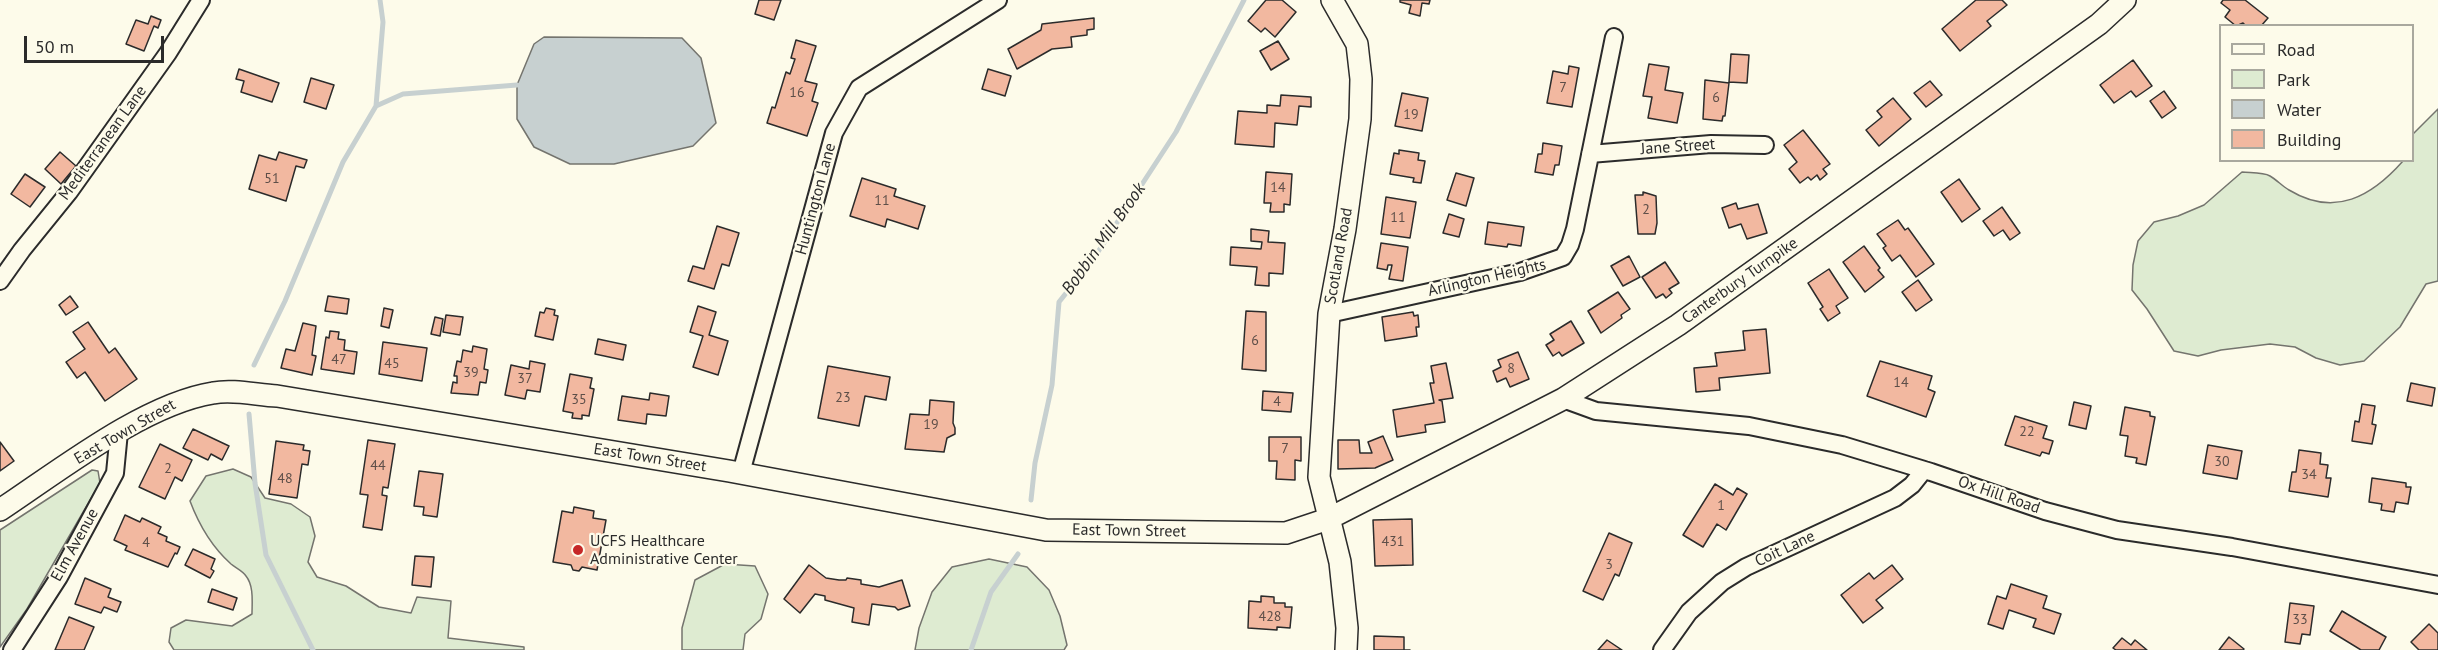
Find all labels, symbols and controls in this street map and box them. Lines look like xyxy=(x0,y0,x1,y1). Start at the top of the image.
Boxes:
scale bar xyxy=(27,24,166,62)
legend xyxy=(2219,24,2414,162)
text: 50 m xyxy=(35,35,74,58)
text: Road xyxy=(2277,38,2315,61)
text: Park xyxy=(2277,68,2310,91)
house number: 7 xyxy=(1559,80,1567,96)
street label: Mediterranean Lane xyxy=(55,82,151,204)
house number: 16 xyxy=(789,85,805,101)
house number: 6 xyxy=(1712,90,1720,106)
text: Water xyxy=(2277,98,2321,121)
house number: 19 xyxy=(1403,107,1419,123)
text: Building xyxy=(2277,128,2341,151)
street label: Jane Street xyxy=(1640,135,1716,159)
street label: Huntington Lane xyxy=(792,141,840,257)
house number: 51 xyxy=(264,171,280,187)
water label: Bobbin Mill Brook xyxy=(1058,179,1150,299)
house number: 14 xyxy=(1270,180,1286,196)
house number: 11 xyxy=(874,193,890,209)
house number: 2 xyxy=(1642,202,1650,218)
street label: Scotland Road xyxy=(1321,206,1357,306)
house number: 11 xyxy=(1390,210,1406,226)
street label: Canterbury Turnpike xyxy=(1678,234,1802,328)
street label: Arlington Heights xyxy=(1426,255,1548,301)
house number: 6 xyxy=(1251,333,1259,349)
house number: 47 xyxy=(331,352,347,368)
house number: 45 xyxy=(384,356,400,372)
house number: 8 xyxy=(1507,361,1515,377)
house number: 39 xyxy=(463,365,479,381)
house number: 37 xyxy=(517,371,533,387)
house number: 14 xyxy=(1893,375,1909,391)
house number: 23 xyxy=(835,390,851,406)
house number: 35 xyxy=(571,392,587,408)
house number: 4 xyxy=(1273,394,1281,410)
street label: East Town Street xyxy=(71,395,179,469)
house number: 19 xyxy=(923,417,939,433)
house number: 22 xyxy=(2019,424,2035,440)
street label: East Town Street xyxy=(592,440,708,476)
house number: 7 xyxy=(1281,441,1289,457)
house number: 30 xyxy=(2214,454,2230,470)
house number: 44 xyxy=(370,458,386,474)
house number: 2 xyxy=(164,461,172,477)
house number: 34 xyxy=(2301,467,2317,483)
house number: 48 xyxy=(277,471,293,487)
street label: Ox Hill Road xyxy=(1955,472,2043,518)
house number: 1 xyxy=(1717,498,1725,514)
street label: Elm Avenue xyxy=(47,505,103,585)
street label: East Town Street xyxy=(1072,520,1186,542)
street label: Coit Lane xyxy=(1752,527,1818,571)
place label: UCFS Healthcare Administrative Center xyxy=(590,531,738,569)
house number: 431 xyxy=(1382,534,1404,550)
house number: 4 xyxy=(142,535,150,551)
marker: UCFS Healthcare Administrative Center xyxy=(571,543,585,557)
house number: 3 xyxy=(1605,557,1613,573)
house number: 428 xyxy=(1259,609,1281,625)
house number: 33 xyxy=(2292,612,2308,628)

